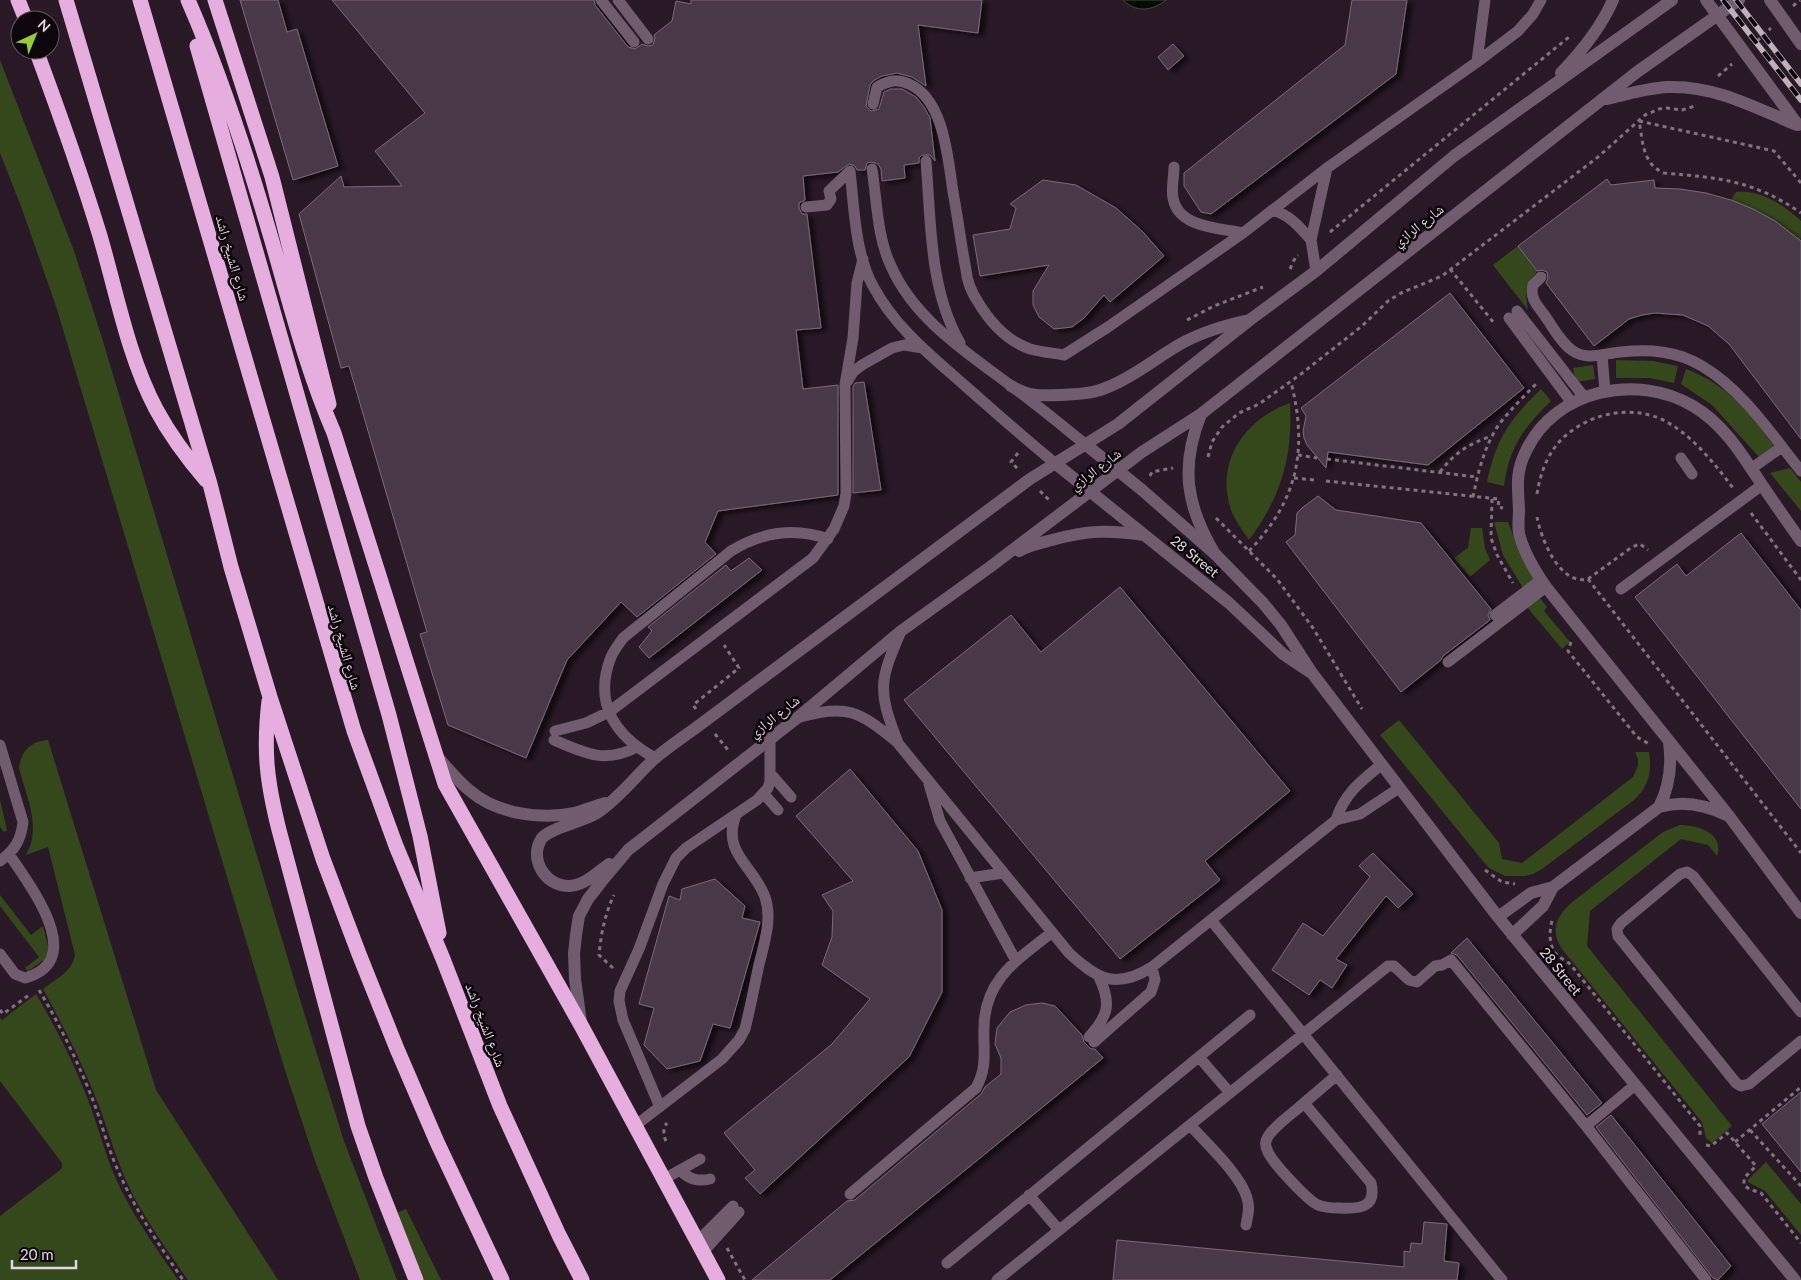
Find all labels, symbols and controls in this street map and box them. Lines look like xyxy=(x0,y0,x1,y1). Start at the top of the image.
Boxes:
north arrow xyxy=(10,10,60,60)
text: N xyxy=(35,15,54,35)
street label: شارع الرازي xyxy=(1389,200,1449,253)
street label: شارع الشيخ راشد xyxy=(211,213,253,303)
street label: شارع الرازي xyxy=(1066,444,1126,497)
street label: 28 Street xyxy=(1168,532,1222,580)
street label: شارع الشيخ راشد xyxy=(323,602,365,692)
street label: شارع الرازي xyxy=(745,691,805,744)
street label: 28 Street xyxy=(1537,944,1585,998)
street label: شارع الشيخ راشد xyxy=(460,981,510,1070)
scale bar xyxy=(12,1238,76,1270)
text: 20 m xyxy=(20,1245,54,1263)

